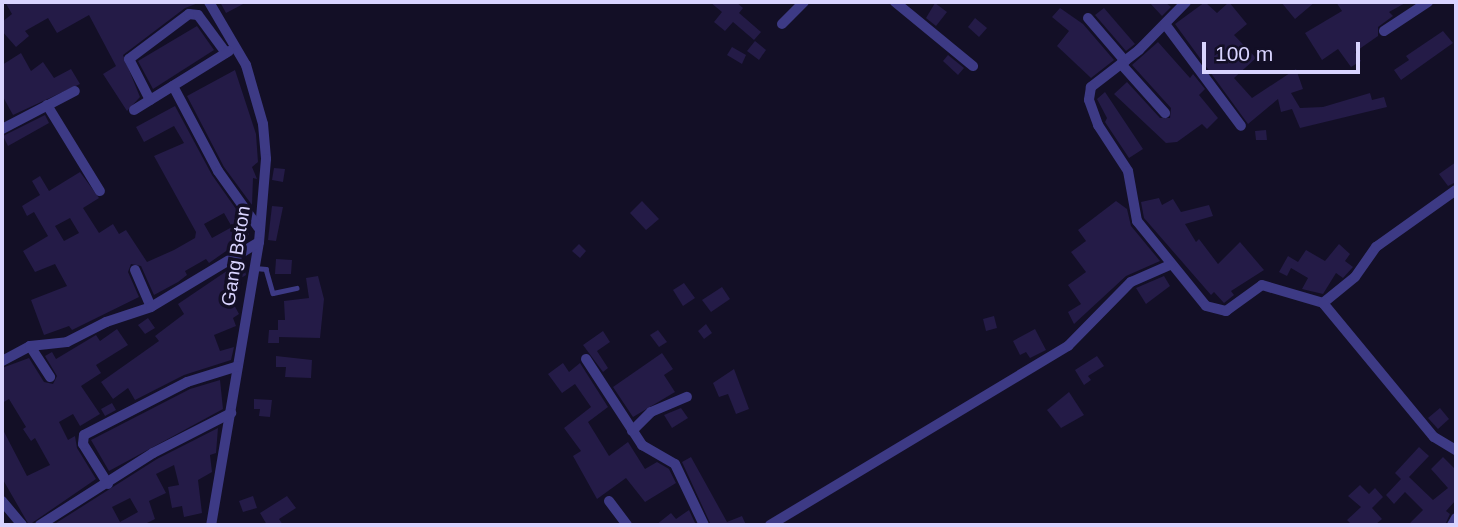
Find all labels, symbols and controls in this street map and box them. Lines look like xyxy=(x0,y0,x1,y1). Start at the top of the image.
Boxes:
scale bar xyxy=(1206,28,1364,72)
text: 100 m xyxy=(1215,42,1273,65)
street label: Gang Beton xyxy=(217,204,255,308)

